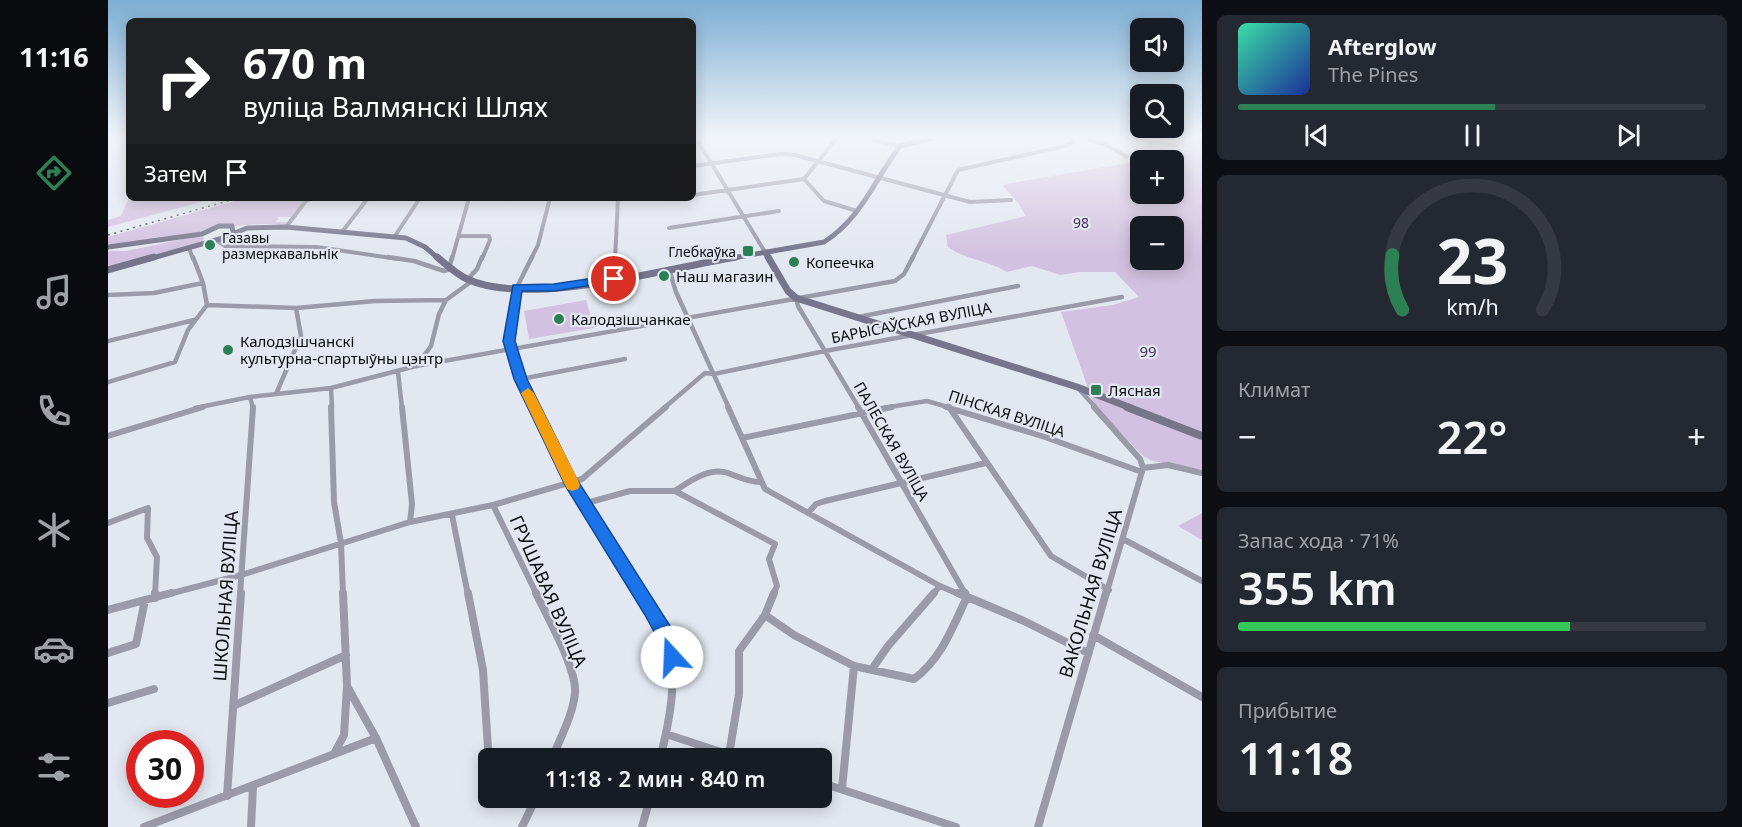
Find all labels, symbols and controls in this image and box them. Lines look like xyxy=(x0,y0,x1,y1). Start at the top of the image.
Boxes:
map controls xyxy=(1130,18,1184,270)
button: sound xyxy=(1130,18,1184,72)
text: Afterglow xyxy=(1328,31,1437,61)
text: 670 m xyxy=(243,34,367,91)
text: 11:16 xyxy=(19,38,89,75)
icon: right xyxy=(144,42,222,120)
text: The Pines xyxy=(1328,61,1418,88)
button: search xyxy=(1130,84,1184,138)
text: вуліца Валмянскі Шлях xyxy=(243,88,548,125)
icon: previous xyxy=(1300,119,1333,152)
icon: pause xyxy=(1456,119,1489,152)
icon: next xyxy=(1612,119,1645,152)
button: + xyxy=(1130,150,1184,204)
icon: directions xyxy=(33,152,75,194)
icon: arrive xyxy=(220,156,253,189)
text: Затем xyxy=(144,158,208,188)
park label: 98 xyxy=(1073,213,1089,232)
button: − xyxy=(1130,216,1184,270)
text: 23 xyxy=(1436,217,1508,302)
place label: Газавы размеркавальнік xyxy=(222,228,339,263)
marker: Газавы размеркавальнік xyxy=(203,238,217,252)
place label: Глебкаўка xyxy=(668,242,736,261)
marker: Глебкаўка xyxy=(741,244,755,258)
place label: Копеечка xyxy=(806,252,874,272)
pin xyxy=(588,253,639,304)
marker: Копеечка xyxy=(787,255,801,269)
icon: arrive xyxy=(597,262,630,295)
place label: Наш магазин xyxy=(676,266,773,286)
marker: Наш магазин xyxy=(657,269,671,283)
icon: music xyxy=(33,271,75,313)
text: km/h xyxy=(1446,293,1498,322)
street label: БАРЫСАЎСКАЯ ВУЛІЦА xyxy=(829,297,993,347)
place label: Калодзішчанкае xyxy=(571,309,691,329)
marker: Калодзішчанкае xyxy=(552,312,566,326)
place label: Калодзішчанскі культурна-спартыўны цэнтр xyxy=(240,331,443,368)
park label: 99 xyxy=(1139,341,1157,361)
marker: Калодзішчанскі культурна-спартыўны цэнтр xyxy=(221,343,235,357)
text: Климат xyxy=(1238,376,1310,403)
street label: ПАЛЕСКАЯ ВУЛІЦА xyxy=(850,378,934,505)
place label: Лясная xyxy=(1108,380,1161,400)
marker: Лясная xyxy=(1089,383,1103,397)
street label: ПІНСКАЯ ВУЛІЦА xyxy=(946,385,1068,441)
icon: phone xyxy=(33,390,75,432)
text: 22° xyxy=(1437,406,1507,467)
text: − xyxy=(1238,414,1257,459)
text: + xyxy=(1687,414,1706,459)
street label: ВАКОЛЬНАЯ ВУЛІЦА xyxy=(1053,505,1127,681)
icon: climate xyxy=(33,509,75,551)
street label: ШКОЛЬНАЯ ВУЛІЦА xyxy=(207,509,243,682)
street label: ГРУШАВАЯ ВУЛІЦА xyxy=(505,511,594,671)
text: Запас хода · 71% xyxy=(1238,527,1399,554)
text: 355 km xyxy=(1238,557,1397,618)
position arrow xyxy=(640,625,704,689)
icon: car xyxy=(33,628,75,670)
text: Прибытие xyxy=(1238,697,1337,724)
text: 11:18 xyxy=(1238,727,1353,788)
speed limit sign: 30 xyxy=(126,730,204,808)
icon: filters xyxy=(33,746,75,788)
text: 11:18 · 2 мин · 840 m xyxy=(545,763,765,793)

